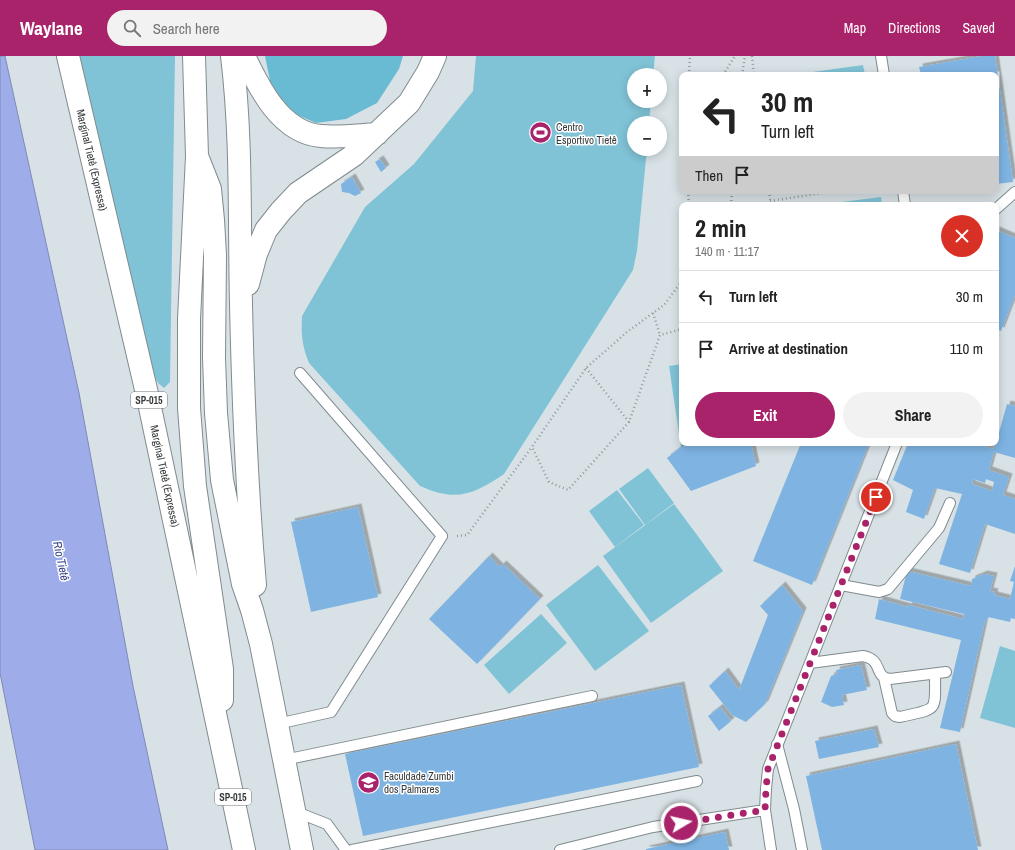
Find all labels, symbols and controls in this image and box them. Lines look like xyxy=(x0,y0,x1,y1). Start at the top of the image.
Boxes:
search box xyxy=(107,10,387,46)
text: Waylane xyxy=(20,15,83,41)
icon: search xyxy=(121,17,143,39)
text: Search here xyxy=(153,18,220,39)
text: Map xyxy=(844,19,866,37)
text: Directions xyxy=(888,19,940,37)
text: Saved xyxy=(962,19,995,37)
map controls xyxy=(627,68,667,156)
button: + xyxy=(627,68,667,108)
text: 30 m xyxy=(761,83,813,121)
icon: left xyxy=(695,88,747,140)
street label: Marginal Tietê (Expressa) xyxy=(73,108,111,212)
button: − xyxy=(627,116,667,156)
text: Turn left xyxy=(761,119,814,144)
sports icon: Centro Esportivo Tietê xyxy=(527,120,553,146)
place label: Centro Esportivo Tietê xyxy=(556,120,617,147)
icon: arrive xyxy=(731,164,753,186)
text: Then xyxy=(695,165,723,186)
text: 2 min xyxy=(695,212,746,244)
button: close xyxy=(941,215,983,257)
text: 140 m · 11:17 xyxy=(695,243,759,260)
icon: left xyxy=(695,286,717,308)
text: Turn left xyxy=(729,286,777,307)
text: 30 m xyxy=(956,286,983,307)
icon: arrive xyxy=(695,338,717,360)
text: Arrive at destination xyxy=(729,338,848,359)
text: 110 m xyxy=(950,338,983,359)
road number: SP-015 xyxy=(131,392,167,408)
button: Exit xyxy=(695,392,835,438)
button: Share xyxy=(843,392,983,438)
street label: Marginal Tietê (Expressa) xyxy=(147,424,183,528)
pin xyxy=(859,480,893,514)
icon: arrive xyxy=(865,486,887,508)
water label: Rio Tietê xyxy=(49,540,73,583)
school or university icon: Faculdade Zumbi dos Palmares xyxy=(356,769,382,795)
place label: Faculdade Zumbi dos Palmares xyxy=(384,769,454,796)
road number: SP-015 xyxy=(215,789,251,805)
position arrow xyxy=(660,802,702,844)

